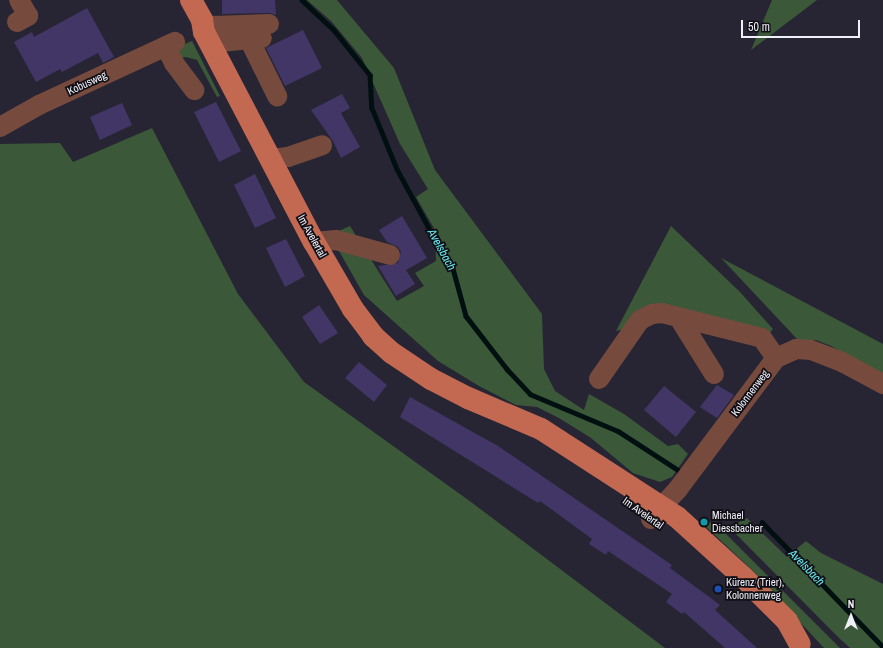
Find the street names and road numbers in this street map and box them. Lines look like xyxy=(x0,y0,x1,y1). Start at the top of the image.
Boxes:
street label: Kobusweg xyxy=(65,68,109,98)
street label: Im Avelertal xyxy=(295,212,329,260)
street label: Kolonnenweg xyxy=(728,367,772,419)
street label: Im Avelertal xyxy=(620,494,666,532)

